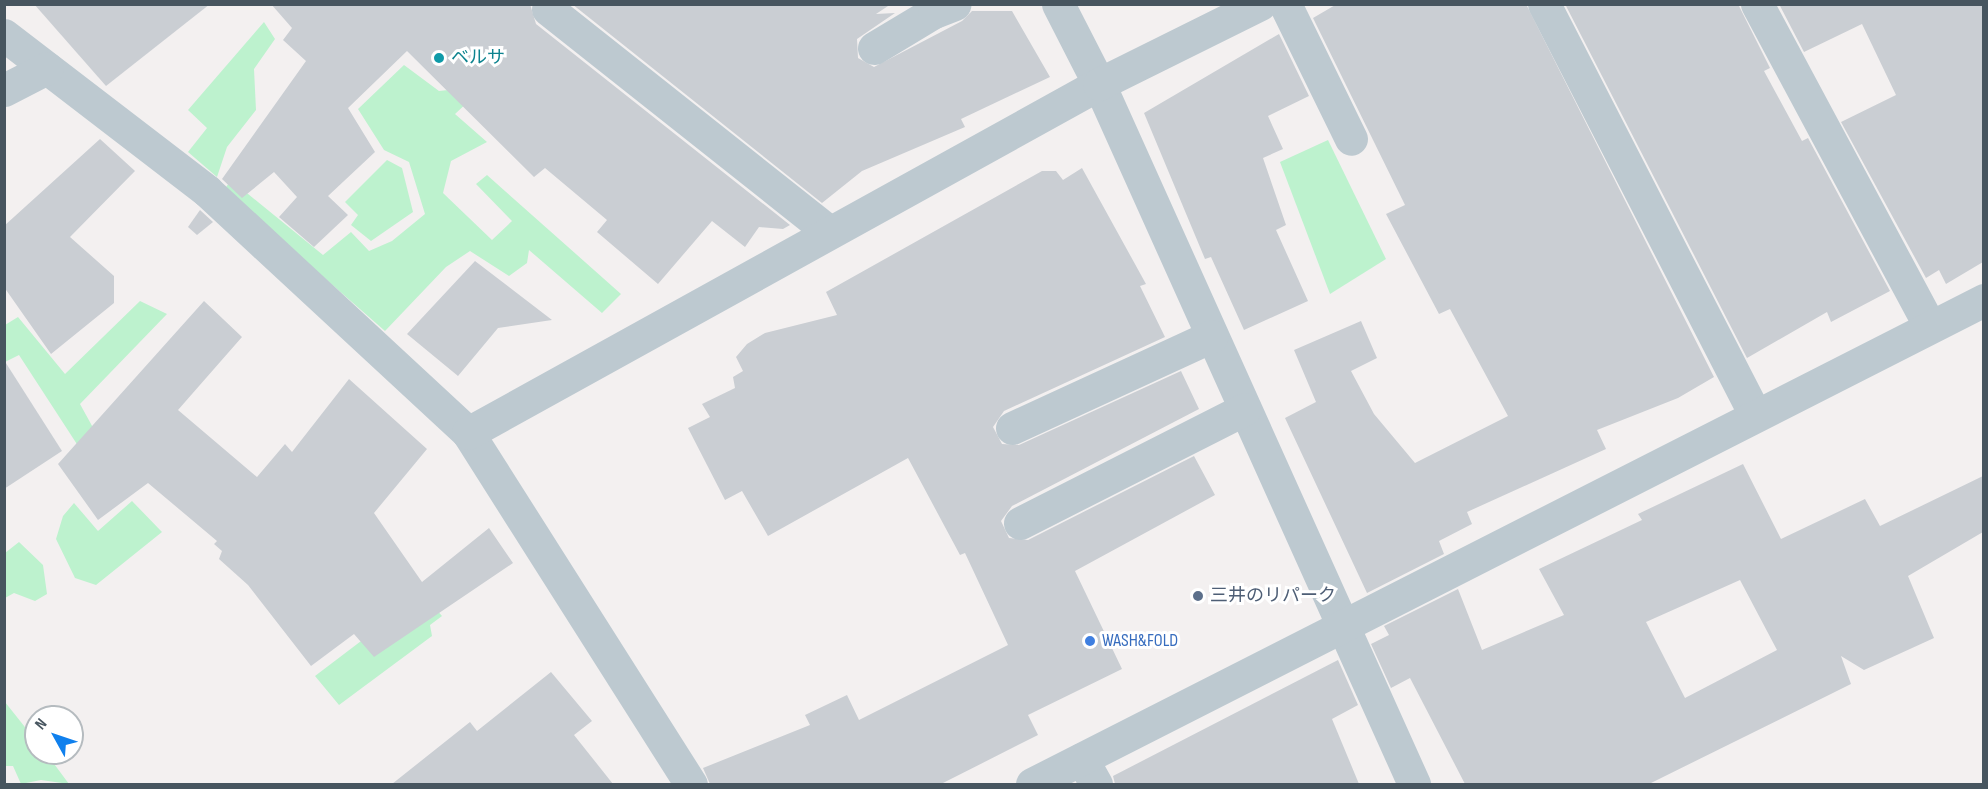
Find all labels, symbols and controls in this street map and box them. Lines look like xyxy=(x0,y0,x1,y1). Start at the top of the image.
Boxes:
place label: ベルサ xyxy=(451,47,505,69)
marker: ベルサ xyxy=(432,51,446,65)
place label: 三井のリパーク xyxy=(1210,585,1336,607)
marker: 三井のリパーク xyxy=(1191,589,1205,603)
place label: WASH&FOLD xyxy=(1102,630,1178,652)
marker: WASH&FOLD xyxy=(1083,634,1097,648)
north arrow xyxy=(24,705,84,765)
text: N xyxy=(31,715,51,734)

